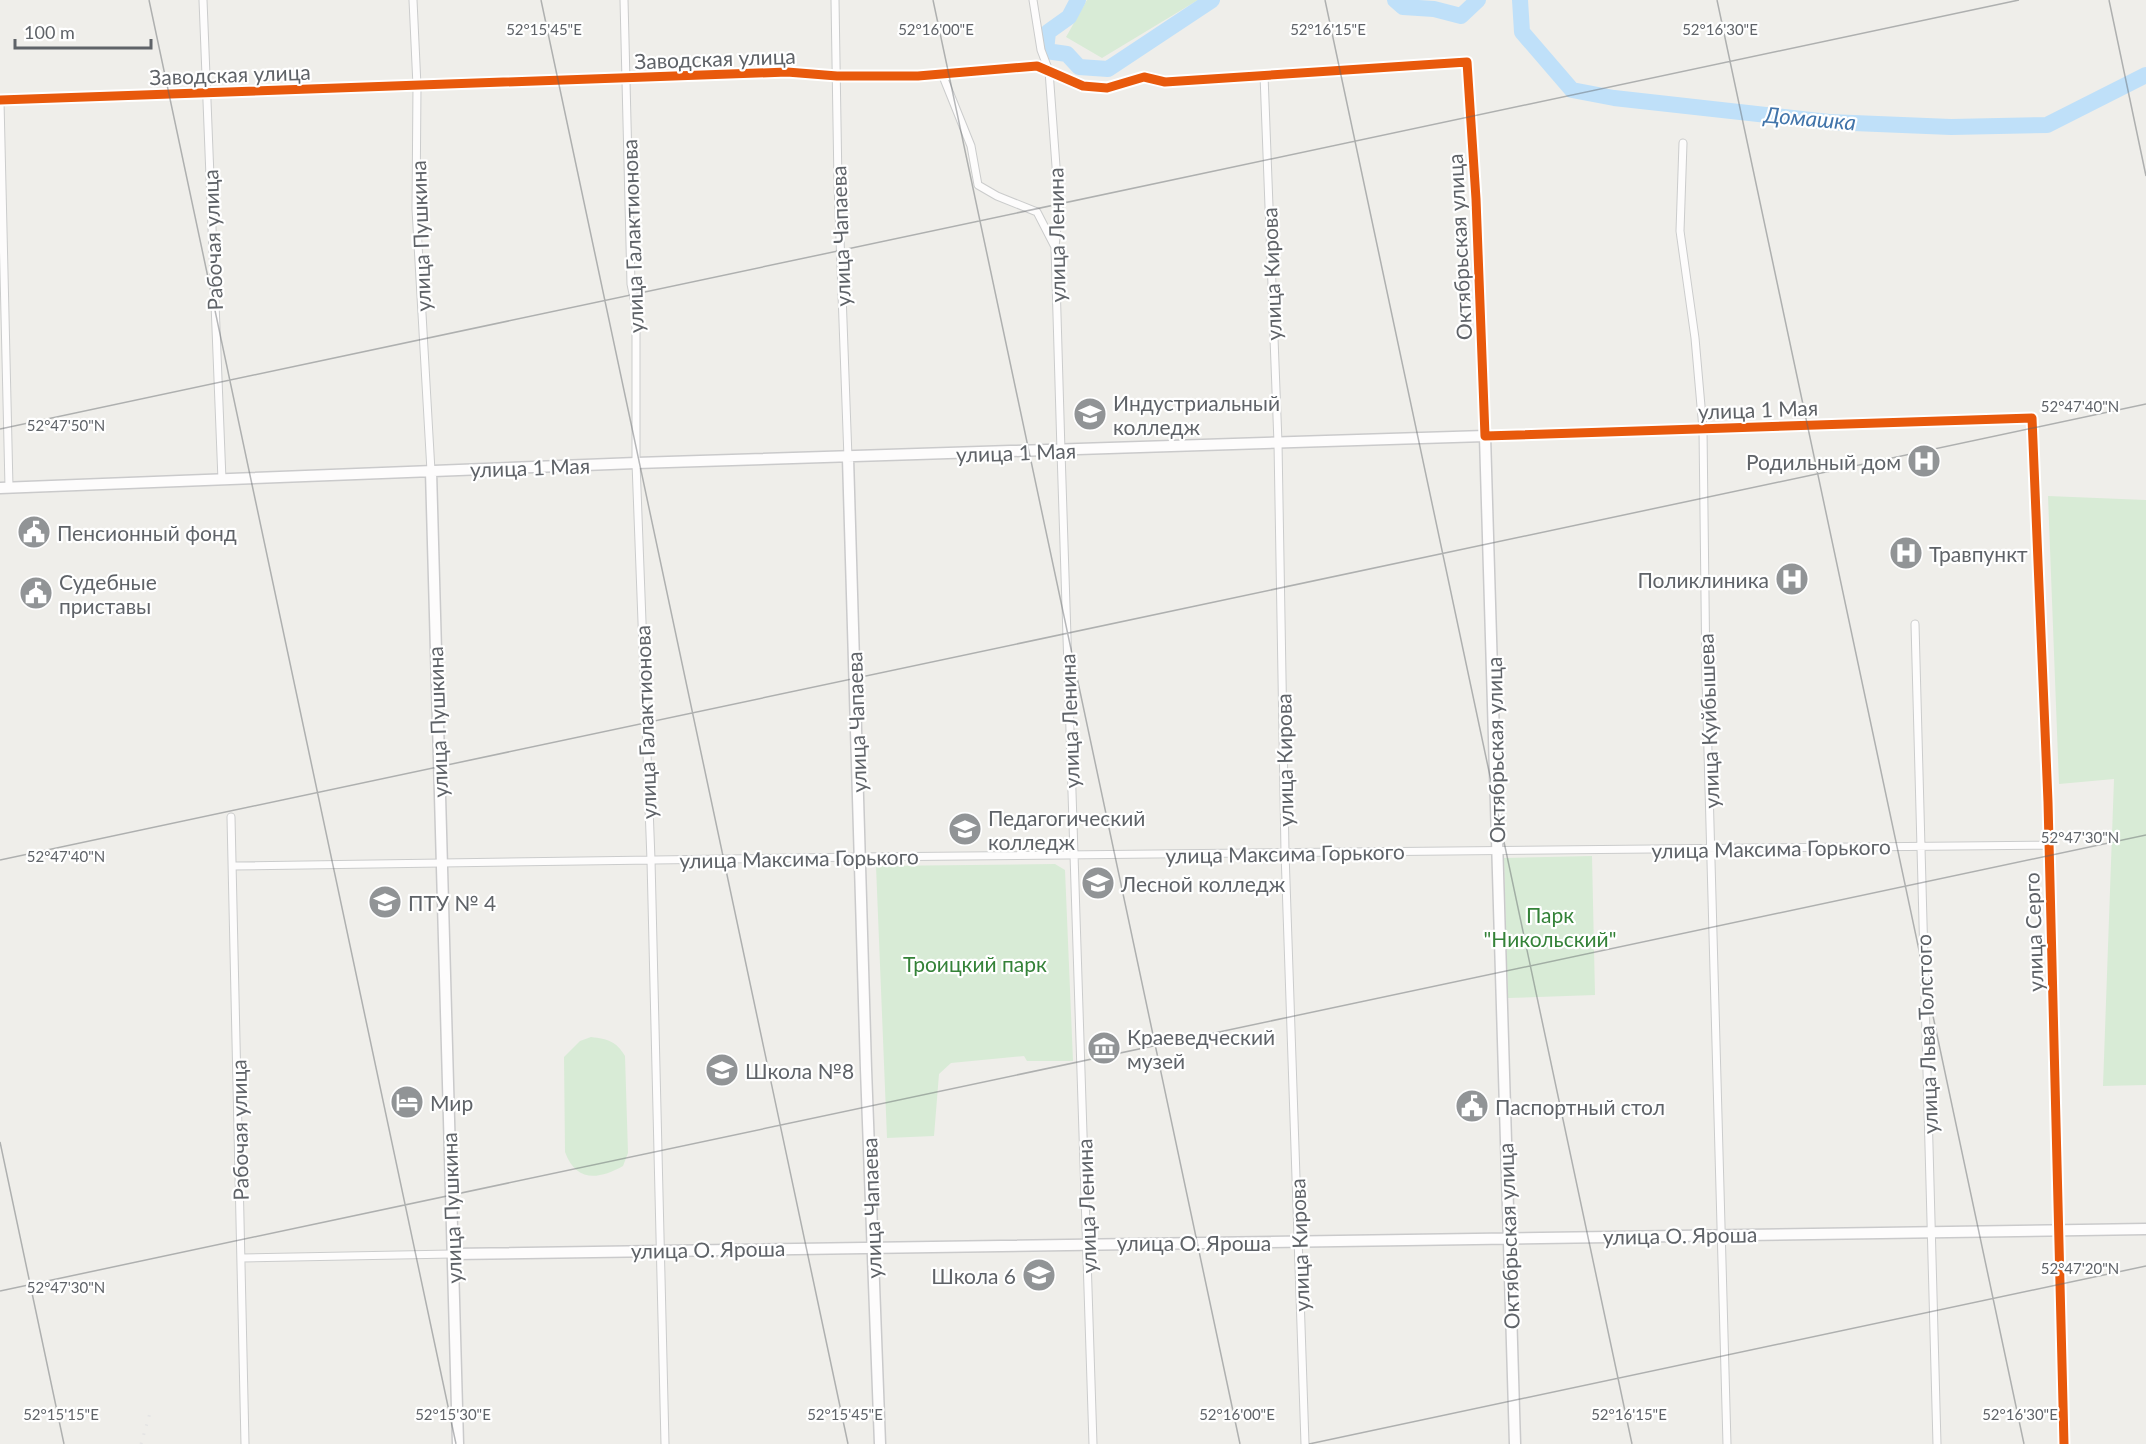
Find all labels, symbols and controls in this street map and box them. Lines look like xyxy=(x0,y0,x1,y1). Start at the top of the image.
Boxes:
scale bar xyxy=(15,12,152,50)
text: 52°15'45"E xyxy=(506,20,582,38)
text: 52°16'00"E xyxy=(898,20,974,38)
text: 52°16'15"E xyxy=(1290,20,1366,38)
text: 52°16'30"E xyxy=(1682,20,1758,38)
text: 100 m xyxy=(24,21,75,43)
street label: Заводская улица xyxy=(634,43,796,73)
street label: Заводская улица xyxy=(149,59,311,89)
water label: Домашка xyxy=(1761,100,1857,135)
street label: улица Галактионова xyxy=(616,139,648,333)
street label: Октябрьская улица xyxy=(1442,153,1476,341)
street label: улица Пушкина xyxy=(405,160,435,312)
street label: улица Чапаева xyxy=(825,165,855,307)
street label: улица Ленина xyxy=(1042,167,1070,303)
street label: Рабочая улица xyxy=(197,169,227,311)
street label: улица Кирова xyxy=(1256,207,1286,341)
place label: Индустриальный колледж xyxy=(1113,390,1280,439)
street label: улица 1 Мая xyxy=(1697,394,1819,424)
school or university icon: Индустриальный колледж xyxy=(1072,396,1108,432)
text: 52°47'40"N xyxy=(2041,397,2119,415)
text: 52°47'50"N xyxy=(27,416,105,434)
street label: улица 1 Мая xyxy=(955,437,1077,467)
hospital icon: Родильный дом xyxy=(1906,443,1942,479)
place label: Родильный дом xyxy=(1746,449,1901,474)
street label: улица 1 Мая xyxy=(469,452,591,482)
public building icon: Пенсионный фонд xyxy=(16,514,52,550)
place label: Пенсионный фонд xyxy=(57,520,237,545)
hospital icon: Травпункт xyxy=(1888,535,1924,571)
place label: Травпункт xyxy=(1929,541,2028,566)
hospital icon: Поликлиника xyxy=(1774,561,1810,597)
place label: Поликлиника xyxy=(1637,567,1769,592)
place label: Судебные приставы xyxy=(59,569,157,618)
public building icon: Судебные приставы xyxy=(18,575,54,611)
street label: улица Галактионова xyxy=(629,625,661,819)
street label: улица Куйбышева xyxy=(1692,633,1724,809)
street label: улица Пушкина xyxy=(422,646,452,798)
street label: улица Чапаева xyxy=(841,651,871,793)
street label: улица Ленина xyxy=(1054,653,1084,789)
street label: Октябрьская улица xyxy=(1481,657,1509,843)
street label: улица Кирова xyxy=(1270,693,1298,827)
place label: Педагогический колледж xyxy=(988,805,1145,854)
school or university icon: Педагогический колледж xyxy=(947,811,983,847)
text: 52°47'30"N xyxy=(2041,828,2119,846)
street label: улица Максима Горького xyxy=(1651,833,1891,863)
street label: улица Максима Горького xyxy=(1165,838,1405,868)
street label: улица Максима Горького xyxy=(679,843,919,873)
text: 52°47'40"N xyxy=(27,847,105,865)
school or university icon: Лесной колледж xyxy=(1080,865,1116,901)
place label: Лесной колледж xyxy=(1120,871,1286,896)
street label: улица Серго xyxy=(2018,872,2048,992)
school or university icon: ПТУ № 4 xyxy=(367,884,403,920)
place label: ПТУ № 4 xyxy=(408,890,496,915)
park label: Парк "Никольский" xyxy=(1484,902,1616,951)
street label: улица Льва Толстого xyxy=(1910,934,1942,1134)
park label: Троицкий парк xyxy=(903,951,1047,976)
place label: Краеведческий музей xyxy=(1127,1024,1275,1073)
museum icon: Краеведческий музей xyxy=(1086,1030,1122,1066)
school or university icon: Школа №8 xyxy=(704,1052,740,1088)
place label: Школа №8 xyxy=(745,1058,854,1083)
street label: Рабочая улица xyxy=(225,1059,253,1201)
hotel icon: Мир xyxy=(389,1084,425,1120)
public building icon: Паспортный стол xyxy=(1454,1088,1490,1124)
place label: Мир xyxy=(430,1090,473,1115)
place label: Паспортный стол xyxy=(1495,1094,1665,1119)
street label: улица Пушкина xyxy=(436,1132,466,1284)
street label: улица Чапаева xyxy=(856,1137,886,1279)
street label: улица Ленина xyxy=(1071,1138,1101,1274)
street label: Октябрьская улица xyxy=(1492,1142,1524,1330)
street label: улица Кирова xyxy=(1284,1178,1314,1312)
street label: улица О. Яроша xyxy=(1603,1221,1757,1249)
street label: улица О. Яроша xyxy=(1117,1230,1271,1255)
street label: улица О. Яроша xyxy=(631,1235,785,1263)
school or university icon: Школа 6 xyxy=(1021,1257,1057,1293)
text: 52°47'20"N xyxy=(2041,1259,2119,1277)
place label: Школа 6 xyxy=(931,1263,1016,1288)
text: 52°47'30"N xyxy=(27,1278,105,1296)
text: 52°15'15"E xyxy=(23,1405,99,1423)
text: 52°15'30"E xyxy=(415,1405,491,1423)
text: 52°15'45"E xyxy=(807,1405,883,1423)
text: 52°16'00"E xyxy=(1199,1405,1275,1423)
text: 52°16'15"E xyxy=(1591,1405,1667,1423)
text: 52°16'30"E xyxy=(1982,1405,2058,1423)

